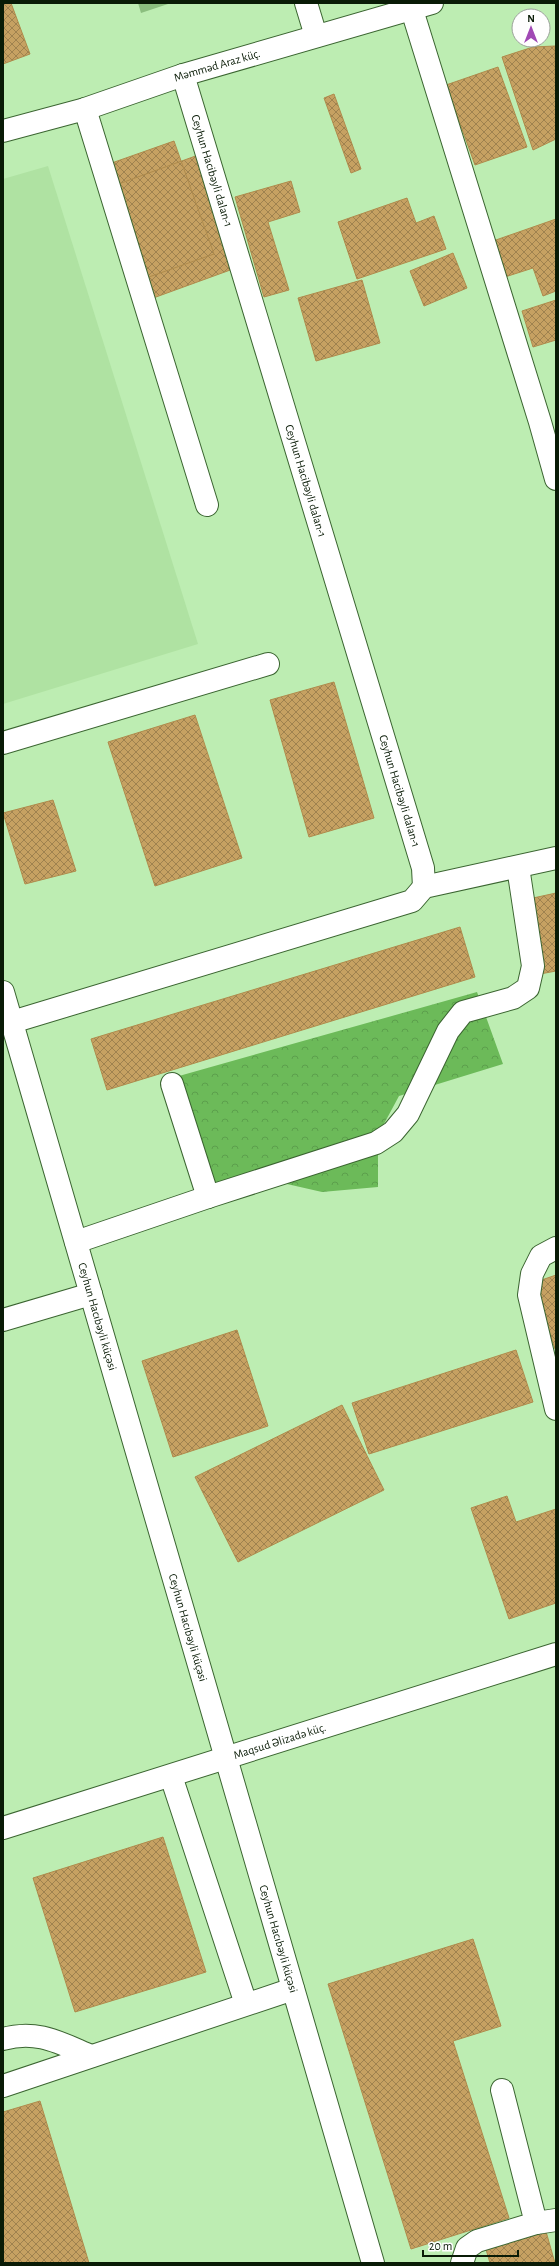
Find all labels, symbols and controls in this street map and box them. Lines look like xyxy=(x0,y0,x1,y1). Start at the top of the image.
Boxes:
north arrow xyxy=(511,8,551,48)
text: N xyxy=(527,13,535,24)
street label: Məmməd Araz küç. xyxy=(172,47,262,84)
street label: Ceyhun Hacibəyli dalan-1 xyxy=(189,113,235,228)
street label: Ceyhun Hacibəyli dalan-1 xyxy=(283,423,328,539)
street label: Ceyhun Hacibəyli dalan-1 xyxy=(377,733,422,849)
street label: Ceyhun Hacıbəyli küçəsi xyxy=(76,1261,119,1372)
street label: Ceyhun Hacıbəyli küçəsi xyxy=(167,1572,209,1683)
street label: Maqsud Əlizadə küç. xyxy=(232,1721,327,1761)
street label: Ceyhun Hacıbəyli küçəsi xyxy=(257,1883,300,1994)
scale bar xyxy=(423,2232,518,2258)
text: 20 m xyxy=(429,2240,452,2252)

